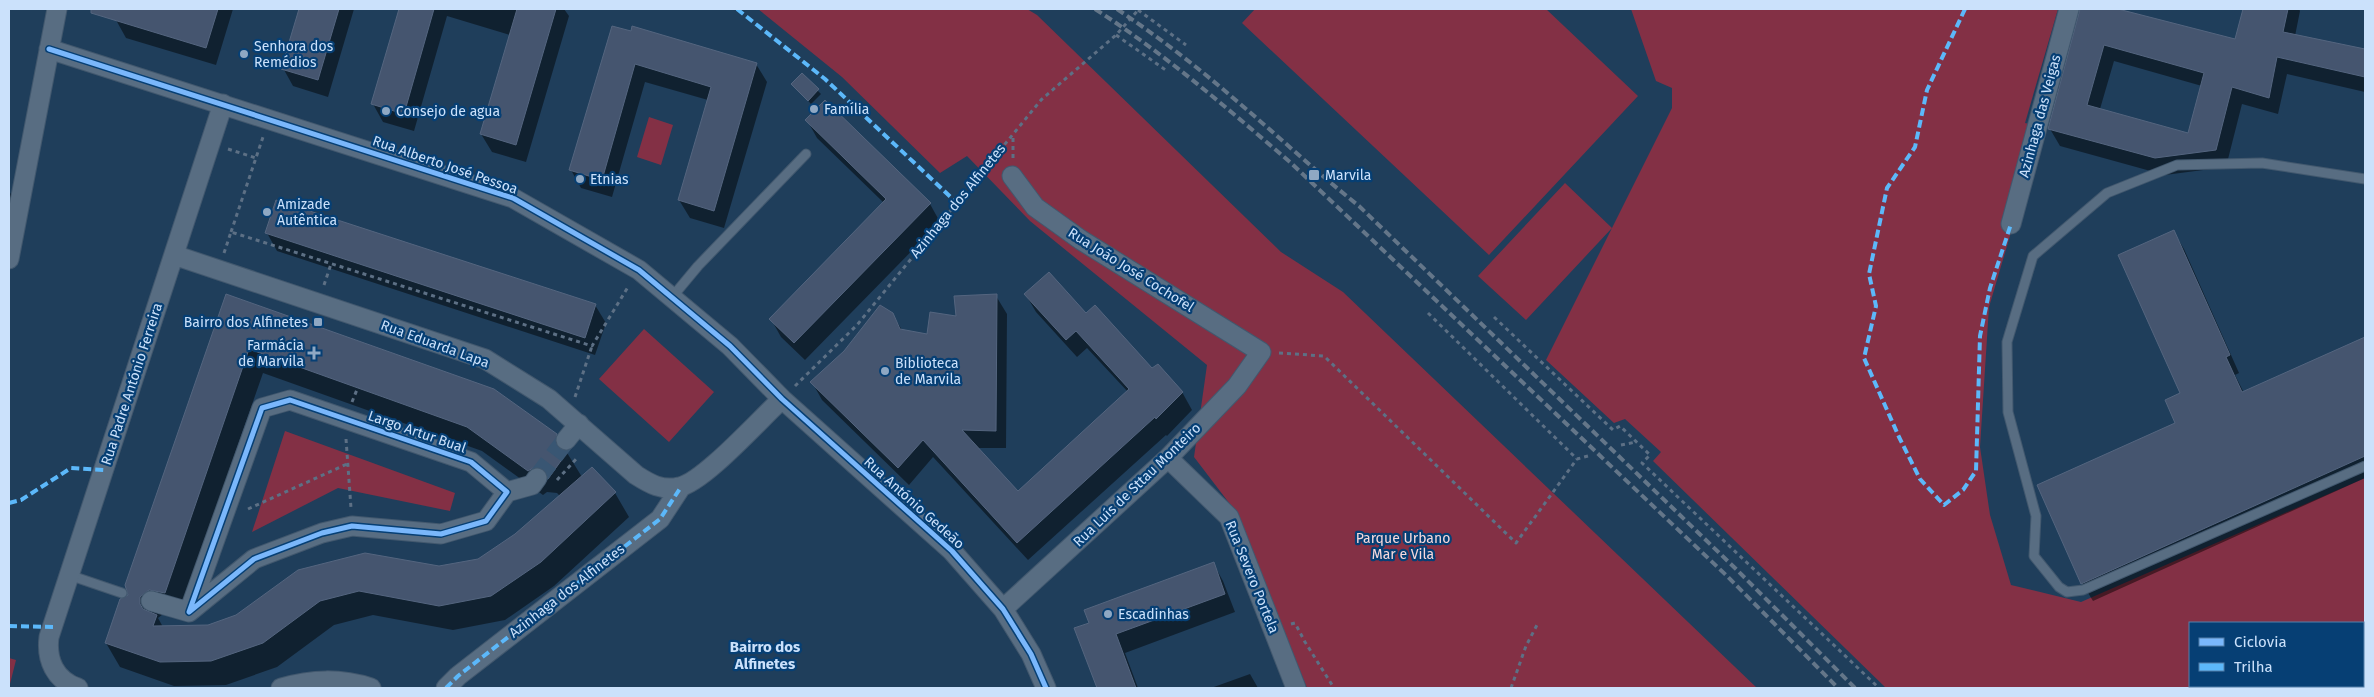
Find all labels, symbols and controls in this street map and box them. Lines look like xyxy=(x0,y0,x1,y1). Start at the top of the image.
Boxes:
place label: Senhora dos Remédios xyxy=(254,38,334,71)
marker: Senhora dos Remédios xyxy=(238,48,250,60)
street label: Azinhaga das Veigas xyxy=(2015,52,2065,179)
place label: Família xyxy=(824,101,869,118)
place label: Consejo de agua xyxy=(396,103,500,120)
marker: Família xyxy=(808,103,820,115)
marker: Consejo de agua xyxy=(380,105,392,117)
street label: Rua Alberto José Pessoa xyxy=(370,132,520,198)
street label: Azinhaga dos Alfinetes xyxy=(907,140,1010,262)
place label: Marvila xyxy=(1325,167,1371,184)
marker: Marvila xyxy=(1307,168,1321,182)
place label: Etnias xyxy=(590,171,629,188)
marker: Etnias xyxy=(574,173,586,185)
place label: Amizade Autêntica xyxy=(277,196,337,229)
marker: Amizade Autêntica xyxy=(261,206,273,218)
street label: Rua João José Cochofel xyxy=(1065,224,1197,316)
street label: Rua Padre António Ferreira xyxy=(98,301,166,467)
place label: Bairro dos Alfinetes xyxy=(184,314,308,331)
marker: Bairro dos Alfinetes xyxy=(312,316,324,328)
street label: Rua Eduarda Lapa xyxy=(378,316,492,372)
place label: Farmácia de Marvila xyxy=(238,337,304,370)
marker: Farmácia de Marvila xyxy=(308,347,320,359)
place label: Biblioteca de Marvila xyxy=(895,355,961,388)
marker: Biblioteca de Marvila xyxy=(879,365,891,377)
street label: Largo Artur Bual xyxy=(366,407,468,457)
street label: Rua Luís de Sttau Monteiro xyxy=(1070,420,1204,550)
street label: Rua António Gedeão xyxy=(860,453,968,553)
street label: Rua Severo Portela xyxy=(1222,518,1282,636)
park label: Parque Urbano Mar e Vila xyxy=(1356,530,1450,563)
street label: Azinhaga dos Alfinetes xyxy=(506,540,629,641)
place label: Escadinhas xyxy=(1118,606,1189,623)
marker: Escadinhas xyxy=(1102,608,1114,620)
legend xyxy=(2189,622,2364,687)
text: Ciclovia xyxy=(2234,633,2287,651)
district label: Bairro dos Alfinetes xyxy=(730,638,800,673)
text: Trilha xyxy=(2234,658,2273,676)

